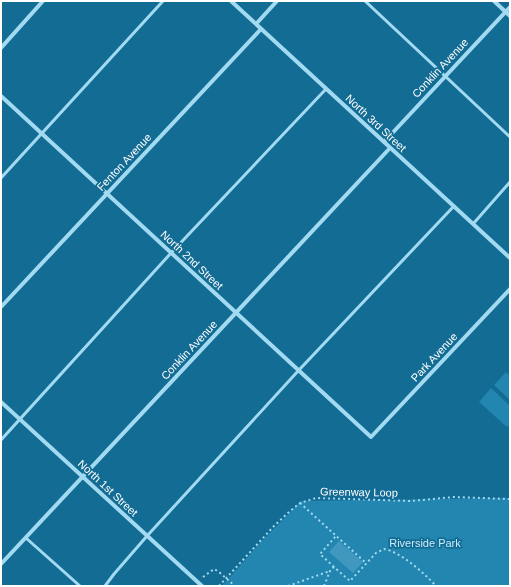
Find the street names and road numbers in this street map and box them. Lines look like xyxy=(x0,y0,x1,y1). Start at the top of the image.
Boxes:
street label: Conklin Avenue xyxy=(410,36,470,100)
street label: North 3rd Street xyxy=(343,92,409,154)
street label: Fenton Avenue xyxy=(94,131,154,193)
street label: North 2nd Street xyxy=(158,228,226,292)
street label: Conklin Avenue xyxy=(159,318,219,382)
street label: Park Avenue xyxy=(408,330,460,384)
street label: North 1st Street xyxy=(76,457,140,519)
street label: Greenway Loop xyxy=(320,485,398,499)

